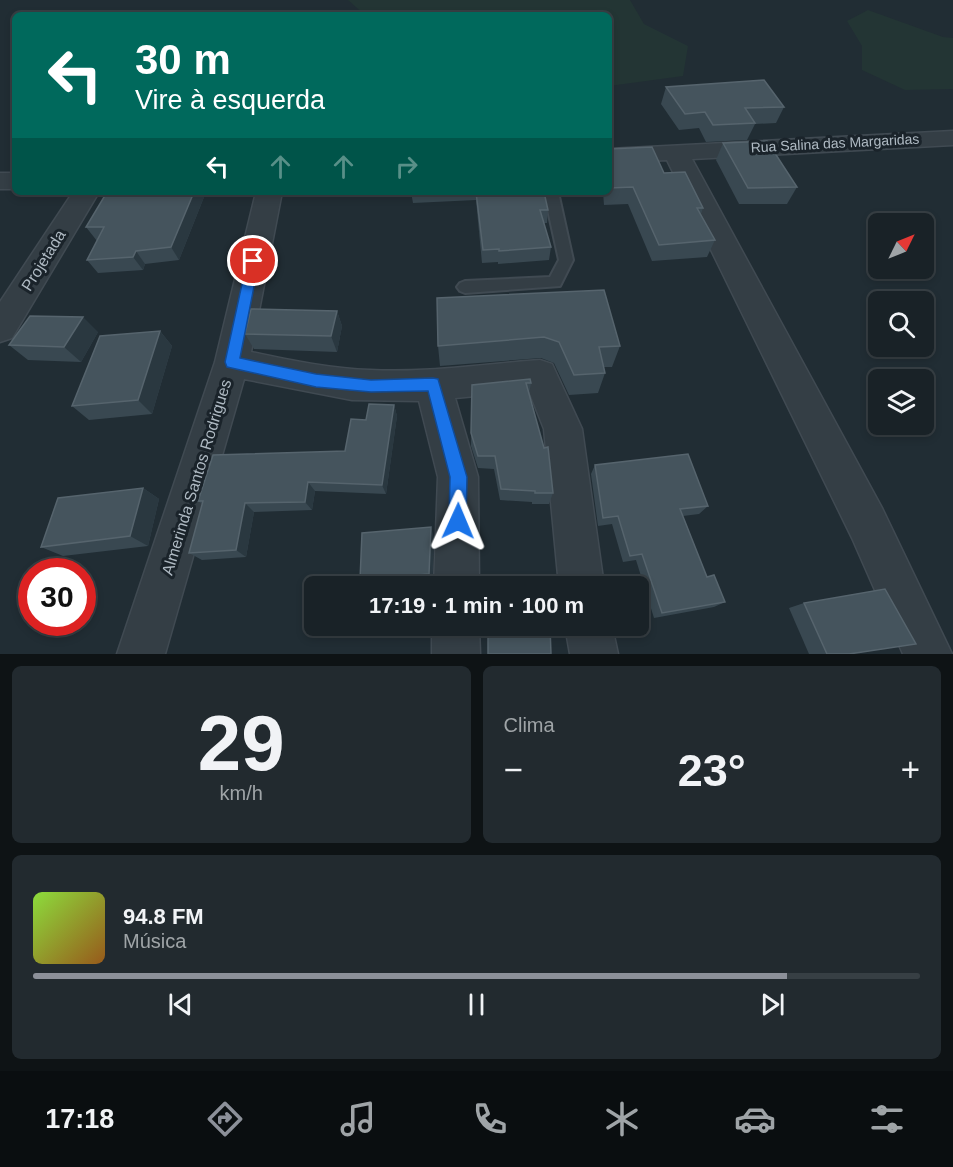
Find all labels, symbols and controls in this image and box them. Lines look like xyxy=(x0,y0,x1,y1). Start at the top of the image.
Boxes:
icon: left xyxy=(36,36,114,114)
text: 30 m xyxy=(135,36,231,83)
text: Vire à esquerda xyxy=(135,85,325,115)
street label: Rua Salina das Margaridas xyxy=(750,131,920,155)
icon: left xyxy=(201,150,234,183)
icon: ahead xyxy=(264,150,297,183)
icon: ahead xyxy=(327,150,360,183)
icon: right xyxy=(390,150,423,183)
north arrow xyxy=(868,213,934,279)
map controls xyxy=(868,213,934,435)
street label: Projetada xyxy=(18,227,69,294)
pin xyxy=(227,235,278,286)
icon: arrive xyxy=(236,244,269,277)
button: search xyxy=(868,291,934,357)
button: layers xyxy=(868,369,934,435)
street label: Almerinda Santos Rodrigues xyxy=(159,377,234,577)
position arrow xyxy=(426,489,490,553)
speed limit sign: 30 xyxy=(18,558,96,636)
text: 17:19 · 1 min · 100 m xyxy=(369,593,584,618)
text: 29 xyxy=(198,699,285,787)
text: Clima xyxy=(504,714,555,736)
text: 23° xyxy=(678,745,746,796)
text: − xyxy=(504,751,523,788)
text: + xyxy=(901,751,920,788)
text: km/h xyxy=(220,782,263,804)
text: 94.8 FM xyxy=(123,904,204,929)
text: Música xyxy=(123,930,186,952)
icon: previous xyxy=(164,988,197,1021)
icon: pause xyxy=(460,988,493,1021)
icon: next xyxy=(756,988,789,1021)
icon: directions xyxy=(204,1098,246,1140)
icon: music xyxy=(337,1098,379,1140)
icon: phone xyxy=(469,1098,511,1140)
icon: climate xyxy=(601,1098,643,1140)
icon: car xyxy=(734,1098,776,1140)
icon: filters xyxy=(866,1098,908,1140)
text: 17:18 xyxy=(45,1104,114,1134)

